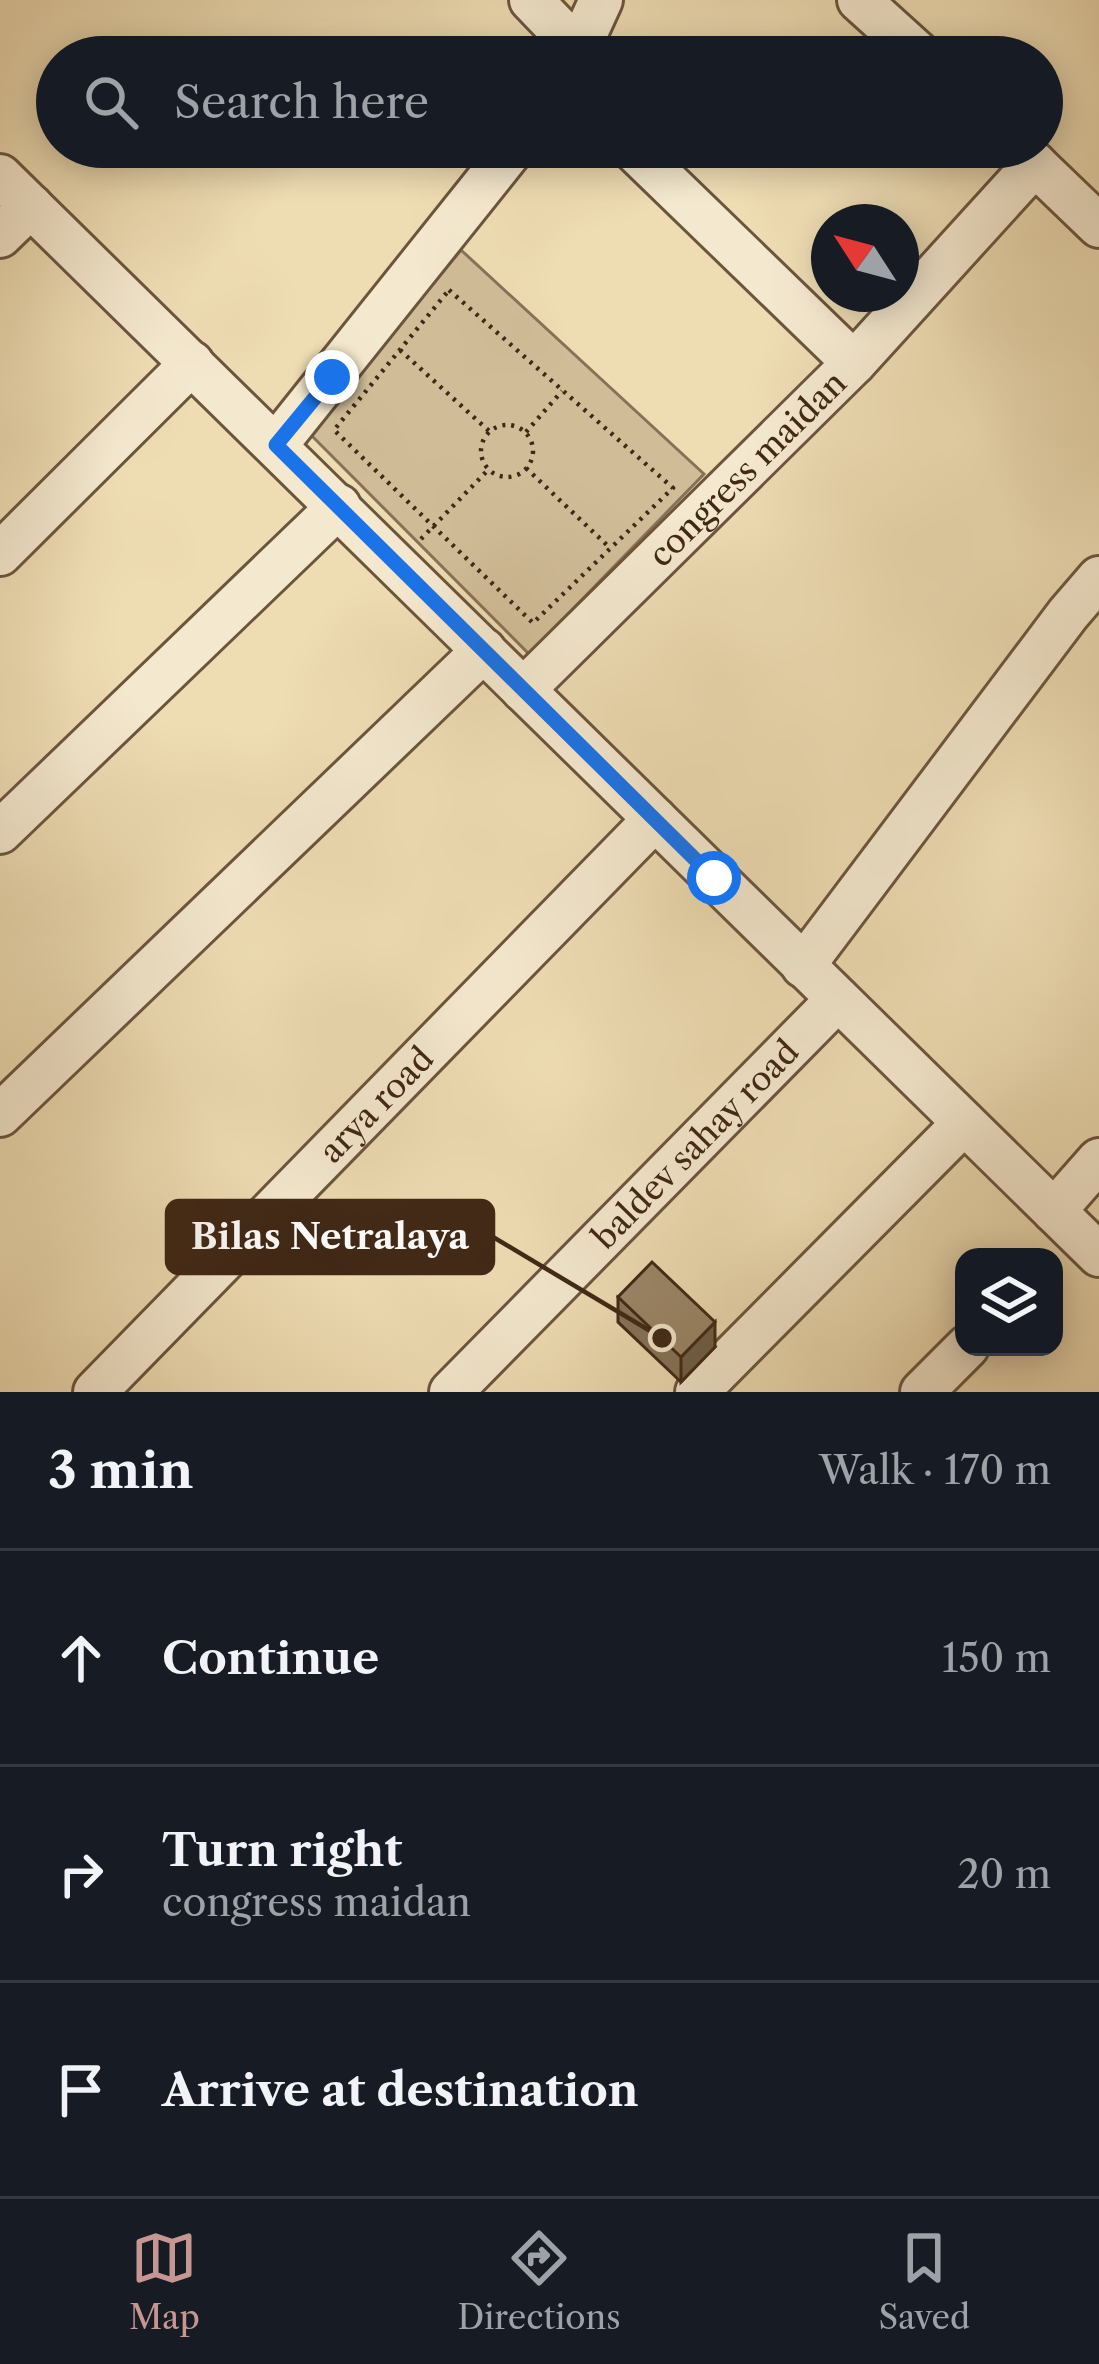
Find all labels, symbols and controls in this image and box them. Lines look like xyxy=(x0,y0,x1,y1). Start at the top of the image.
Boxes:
search box xyxy=(36,36,1063,168)
icon: search xyxy=(78,69,144,135)
text: Search here xyxy=(174,74,429,130)
north arrow xyxy=(811,204,919,312)
route end xyxy=(305,350,359,404)
street label: congress maidan xyxy=(640,362,855,575)
route start xyxy=(687,851,741,905)
street label: baldev sahay road xyxy=(584,1031,807,1258)
street label: arya road xyxy=(311,1038,442,1171)
callout: Bilas Netralaya xyxy=(167,1201,493,1273)
text: Bilas Netralaya xyxy=(191,1214,470,1258)
map controls xyxy=(955,1248,1063,1356)
button: layers xyxy=(955,1248,1063,1356)
text: 3 min xyxy=(48,1439,194,1501)
text: Walk · 170 m xyxy=(819,1446,1051,1494)
icon: ahead xyxy=(48,1625,114,1691)
text: Continue xyxy=(162,1630,379,1686)
text: 150 m xyxy=(942,1634,1051,1682)
text: Turn right xyxy=(162,1822,402,1878)
icon: right xyxy=(48,1841,114,1907)
text: 20 m xyxy=(957,1850,1051,1898)
text: congress maidan xyxy=(162,1878,471,1926)
icon: arrive xyxy=(48,2057,114,2123)
text: Arrive at destination xyxy=(162,2062,639,2118)
tab: Map xyxy=(129,2225,200,2338)
tab: Directions xyxy=(458,2225,621,2338)
tab: Saved xyxy=(878,2225,970,2338)

